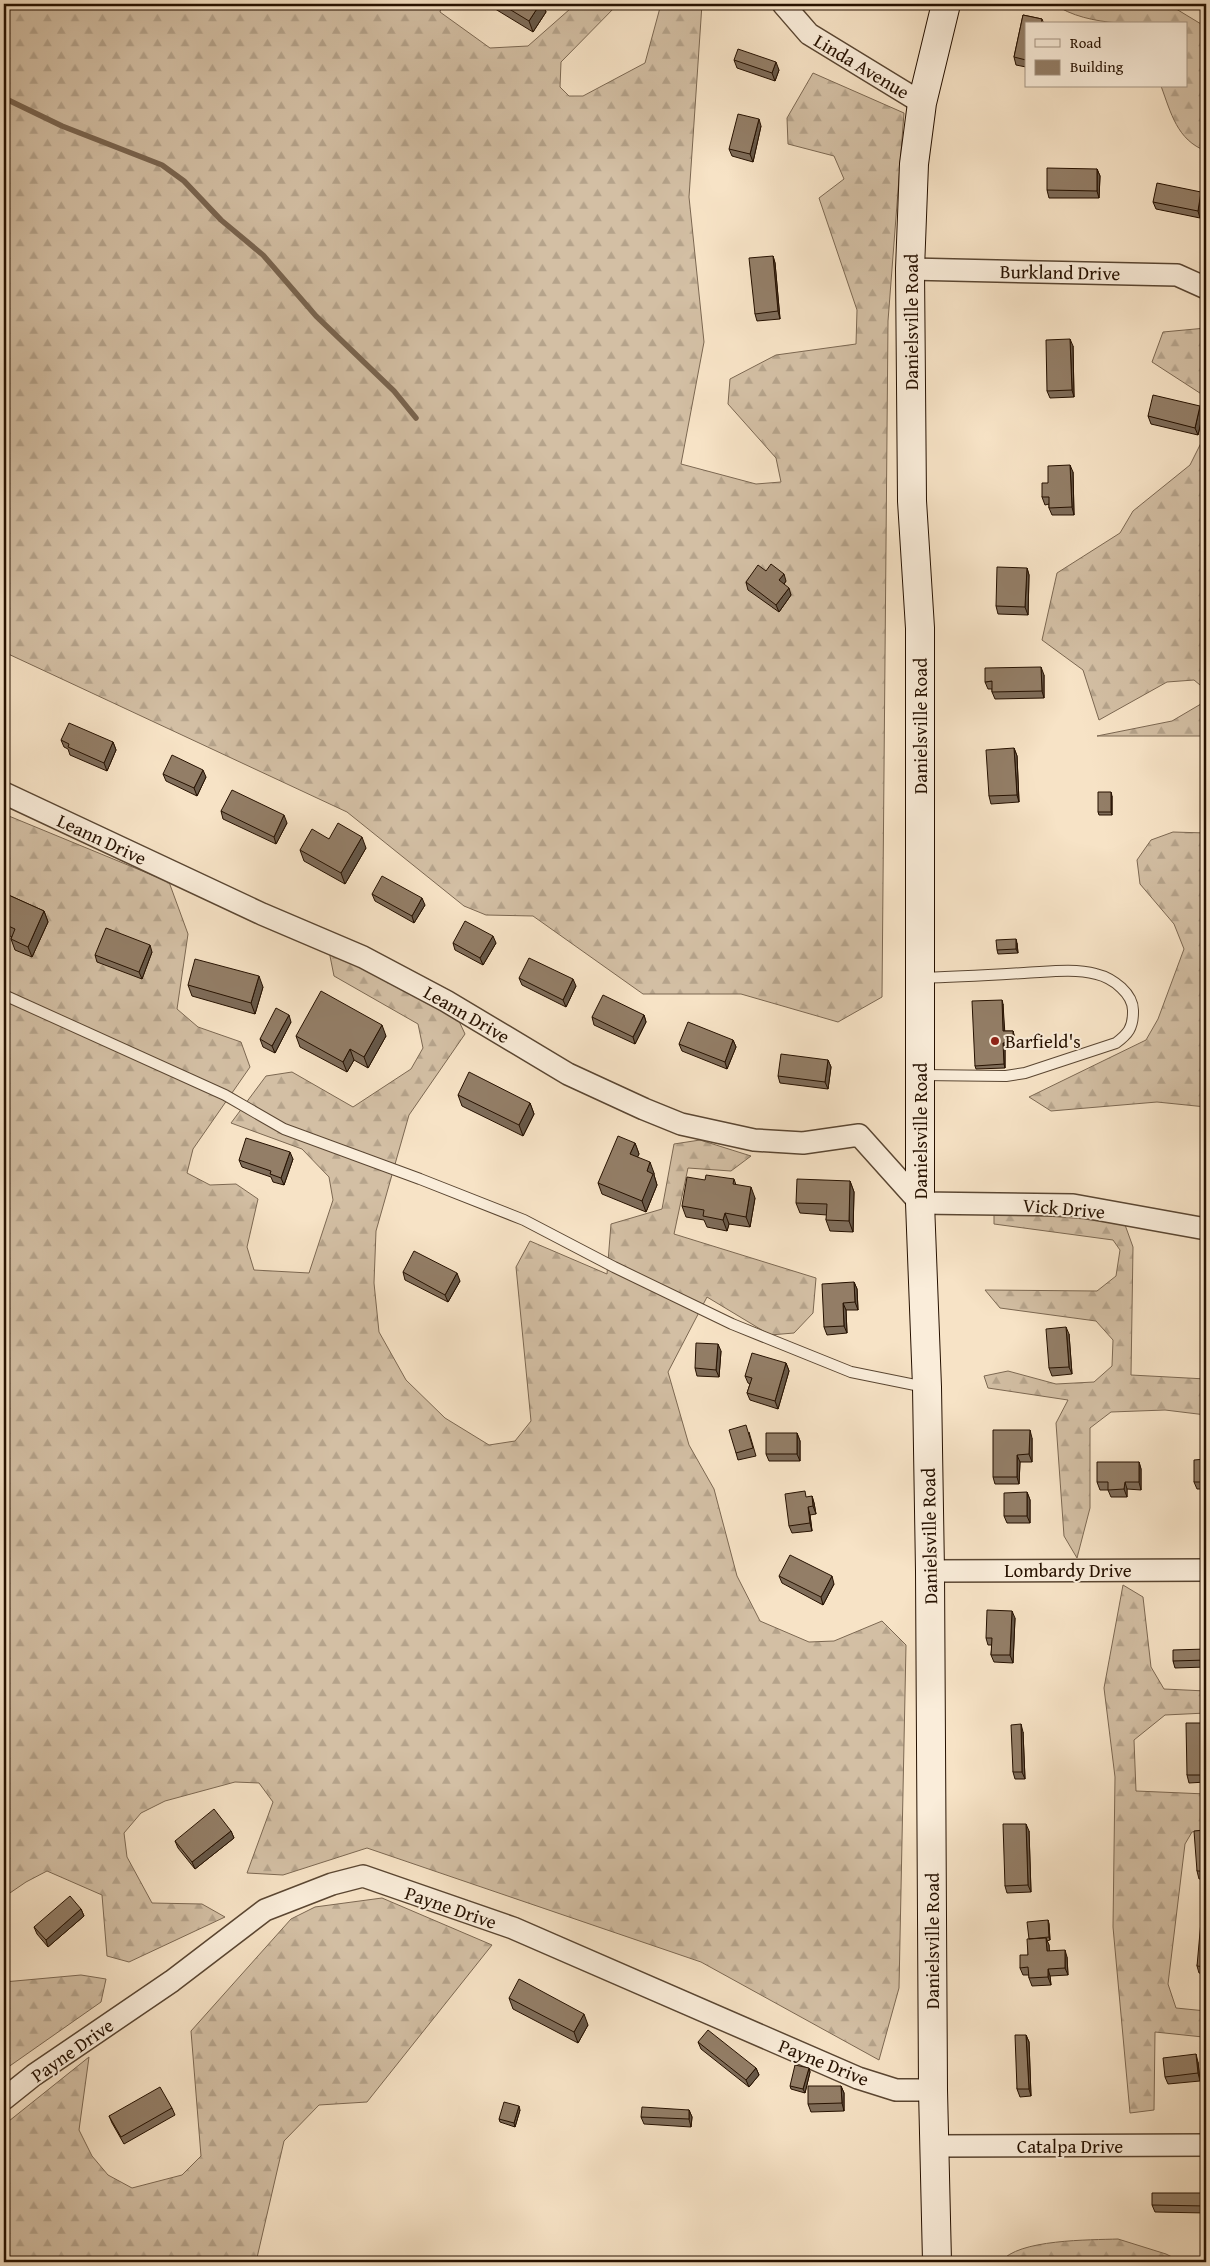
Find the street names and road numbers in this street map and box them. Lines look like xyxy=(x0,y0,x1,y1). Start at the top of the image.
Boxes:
street label: Linda Avenue xyxy=(809,26,915,106)
street label: Danielsville Road xyxy=(897,253,925,390)
street label: Burkland Drive xyxy=(1000,257,1121,287)
street label: Danielsville Road xyxy=(906,657,934,794)
street label: Leann Drive xyxy=(53,806,151,872)
street label: Leann Drive xyxy=(419,978,515,1050)
street label: Danielsville Road xyxy=(906,1062,934,1199)
street label: Vick Drive xyxy=(1022,1190,1106,1226)
street label: Danielsville Road xyxy=(914,1467,944,1605)
street label: Lombardy Drive xyxy=(1004,1556,1132,1584)
street label: Danielsville Road xyxy=(918,1872,946,2009)
street label: Payne Drive xyxy=(402,1878,501,1936)
street label: Payne Drive xyxy=(25,2011,119,2089)
street label: Payne Drive xyxy=(775,2031,873,2093)
street label: Catalpa Drive xyxy=(1017,2132,1123,2160)

